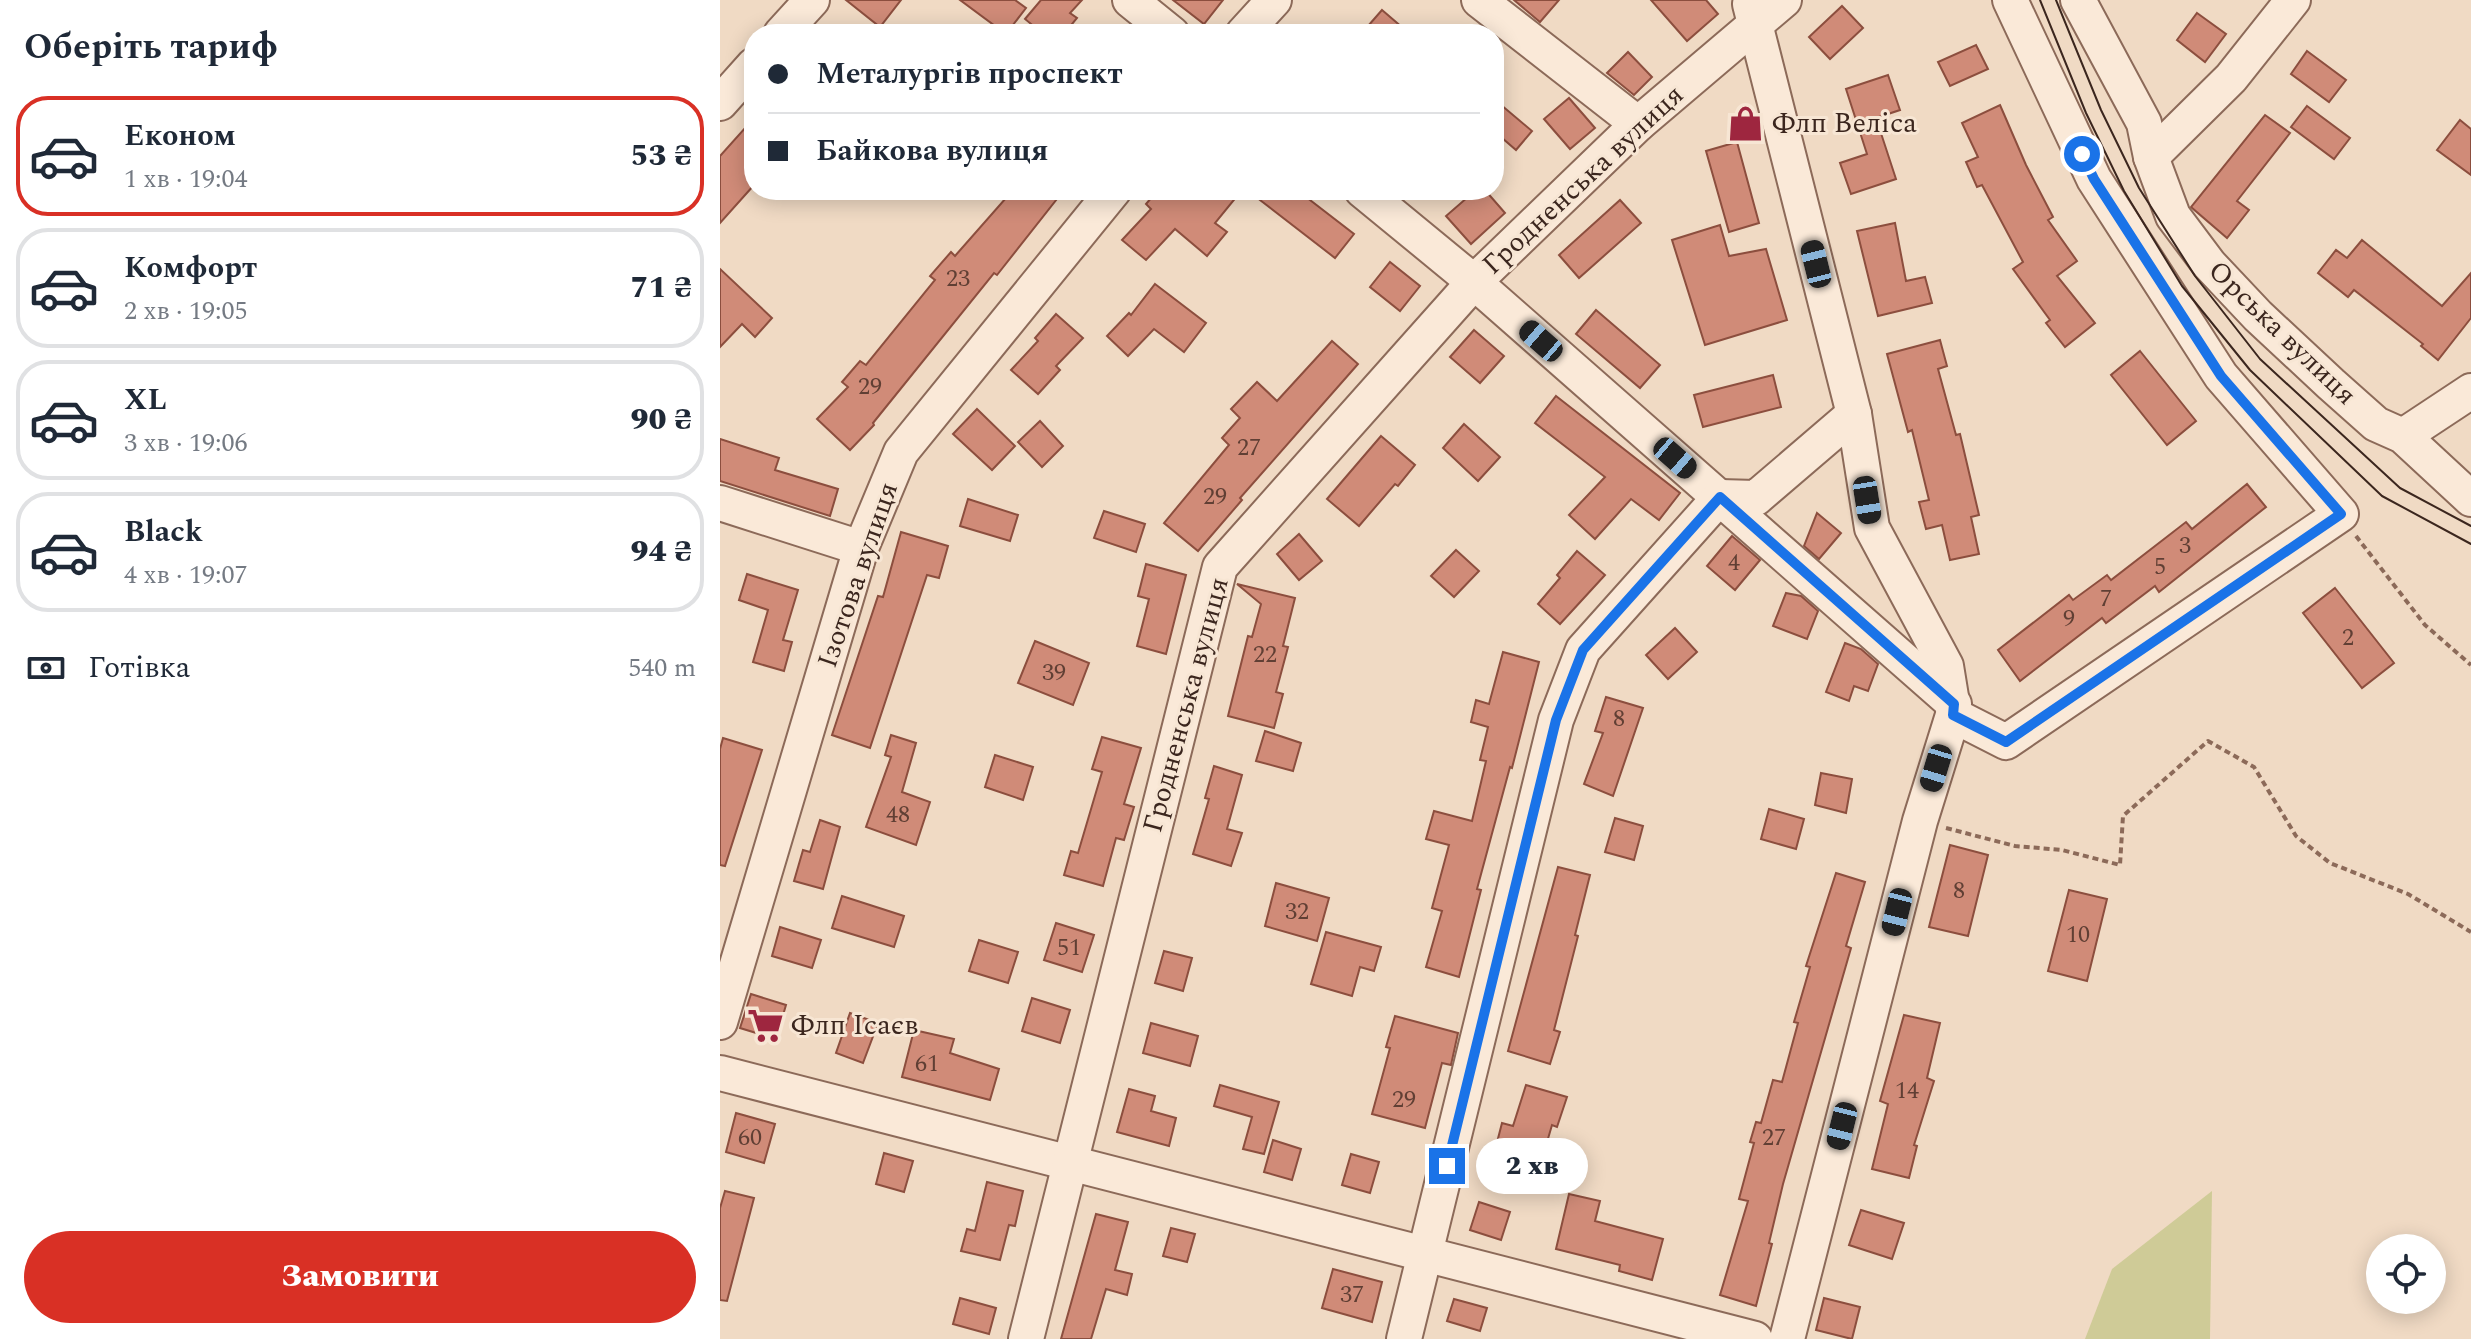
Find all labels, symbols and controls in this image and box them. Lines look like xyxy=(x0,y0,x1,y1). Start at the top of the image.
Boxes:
text: Оберіть тариф xyxy=(24,20,278,75)
text: Металургів проспект xyxy=(816,51,1123,97)
street label: Гродненська вулиця xyxy=(1472,75,1694,285)
place label: Флп Веліса xyxy=(1772,102,1917,145)
shop icon: Флп Веліса xyxy=(1727,104,1765,142)
text: Економ xyxy=(124,113,236,159)
icon: car xyxy=(28,120,100,192)
text: Байкова вулиця xyxy=(816,128,1048,174)
text: 53 ₴ xyxy=(631,133,692,179)
route start xyxy=(2064,136,2100,172)
text: 1 хв · 19:04 xyxy=(124,159,247,199)
car xyxy=(1799,238,1833,290)
text: Комфорт xyxy=(124,245,257,291)
street label: Орська вулиця xyxy=(2198,251,2366,415)
icon: car xyxy=(28,252,100,324)
house number: 23 xyxy=(946,261,970,297)
text: 71 ₴ xyxy=(631,265,692,311)
text: 2 хв · 19:05 xyxy=(124,291,247,331)
car xyxy=(1515,316,1567,366)
house number: 29 xyxy=(858,369,882,405)
text: XL xyxy=(124,377,167,423)
icon: car xyxy=(28,384,100,456)
text: 90 ₴ xyxy=(631,397,692,443)
text: 3 хв · 19:06 xyxy=(124,423,247,463)
house number: 27 xyxy=(1237,430,1261,466)
car xyxy=(1649,433,1701,483)
car xyxy=(1851,474,1883,526)
street label: Ізотова вулиця xyxy=(806,476,910,674)
house number: 29 xyxy=(1203,479,1227,515)
text: Black xyxy=(124,509,203,555)
icon: car xyxy=(28,516,100,588)
house number: 3 xyxy=(2179,528,2191,564)
text: 94 ₴ xyxy=(631,529,692,575)
house number: 4 xyxy=(1728,545,1740,581)
house number: 5 xyxy=(2154,549,2166,585)
text: 4 хв · 19:07 xyxy=(124,555,247,595)
street label: Гродненська вулиця xyxy=(1131,573,1241,837)
house number: 7 xyxy=(2100,581,2112,617)
house number: 9 xyxy=(2063,601,2075,637)
house number: 2 xyxy=(2342,620,2354,656)
house number: 22 xyxy=(1253,637,1277,673)
text: Готівка xyxy=(88,645,190,691)
icon: cash xyxy=(24,646,68,690)
text: 540 m xyxy=(628,648,696,688)
house number: 39 xyxy=(1042,655,1066,691)
house number: 8 xyxy=(1613,701,1625,737)
car xyxy=(1918,742,1954,794)
house number: 48 xyxy=(886,797,910,833)
house number: 8 xyxy=(1953,873,1965,909)
car xyxy=(1880,886,1914,938)
house number: 32 xyxy=(1285,894,1309,930)
house number: 10 xyxy=(2066,917,2090,953)
house number: 51 xyxy=(1057,930,1081,966)
place label: Флп Ісаєв xyxy=(791,1004,918,1047)
supermarket icon: Флп Ісаєв xyxy=(746,1006,784,1044)
house number: 61 xyxy=(915,1046,939,1082)
house number: 14 xyxy=(1895,1073,1919,1109)
house number: 29 xyxy=(1392,1082,1416,1118)
car xyxy=(1825,1100,1859,1152)
house number: 60 xyxy=(738,1120,762,1156)
house number: 27 xyxy=(1762,1120,1786,1156)
callout: 2 хв xyxy=(1475,1138,1587,1194)
text: 2 хв xyxy=(1506,1146,1558,1186)
route end xyxy=(1429,1148,1465,1184)
button: Замовити xyxy=(24,1231,696,1323)
map controls xyxy=(2366,1234,2446,1314)
button: locate xyxy=(2366,1234,2446,1314)
house number: 37 xyxy=(1340,1277,1364,1313)

